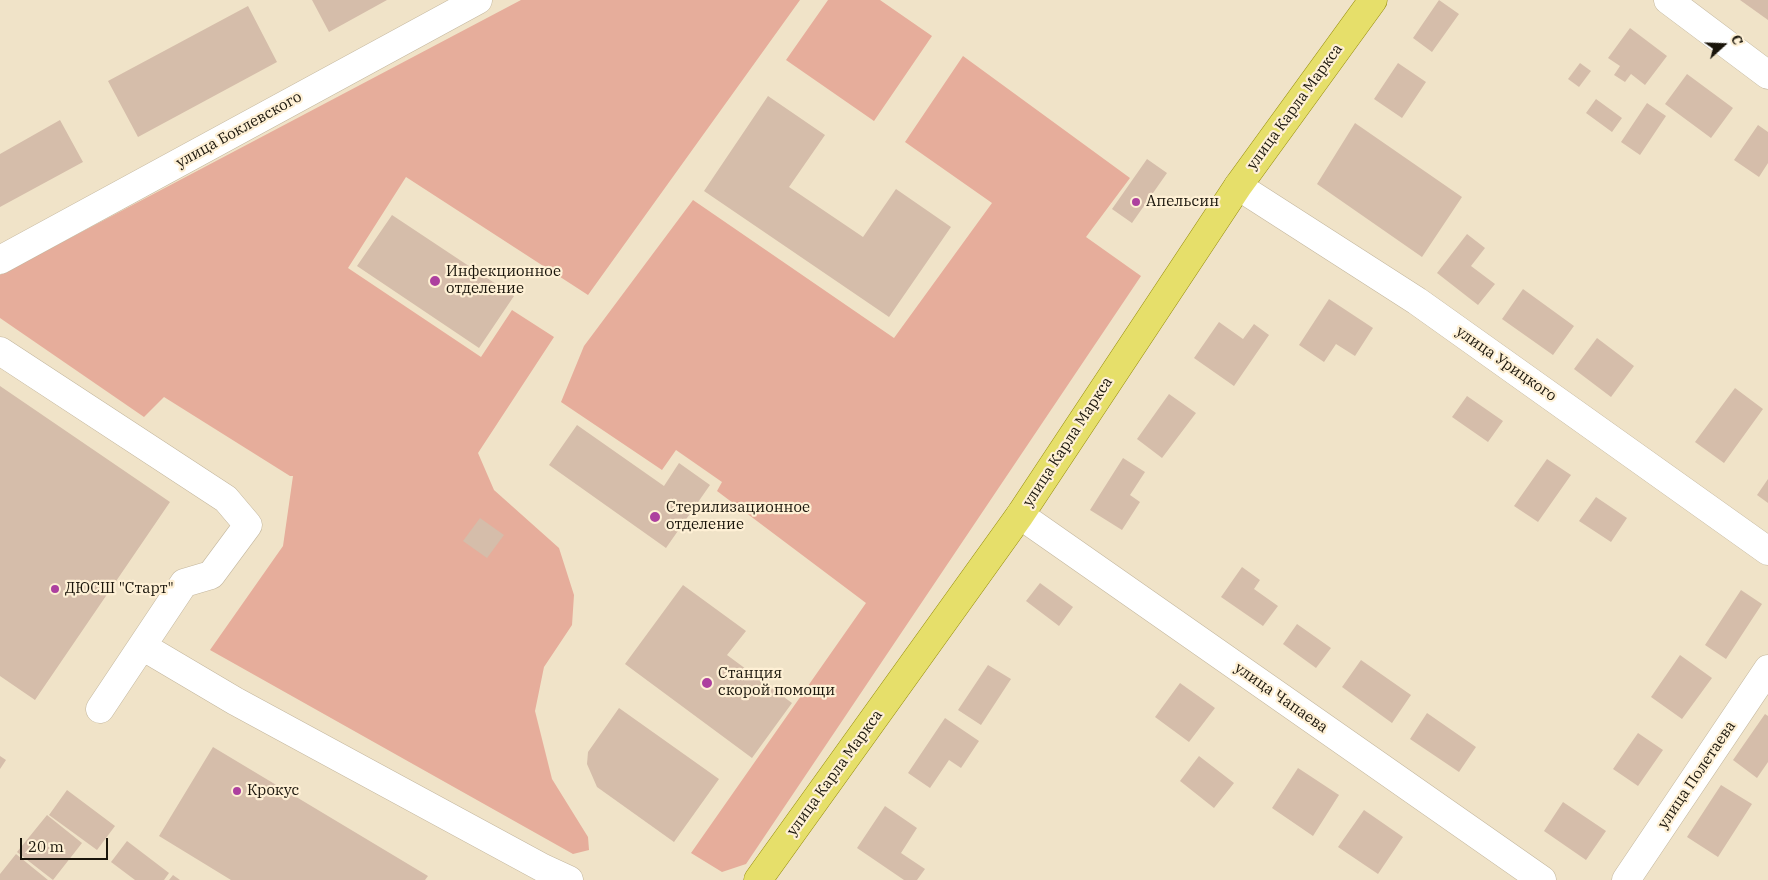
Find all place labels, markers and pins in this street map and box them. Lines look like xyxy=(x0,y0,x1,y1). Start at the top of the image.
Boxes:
place label: Апельсин xyxy=(1146,193,1219,211)
marker: Апельсин xyxy=(1130,196,1142,208)
place label: Инфекционное отделение xyxy=(446,263,561,298)
marker: Инфекционное отделение xyxy=(428,274,442,288)
place label: Стерилизационное отделение xyxy=(666,499,810,534)
marker: Стерилизационное отделение xyxy=(648,510,662,524)
place label: ДЮСШ "Старт" xyxy=(65,580,174,598)
marker: ДЮСШ "Старт" xyxy=(49,583,61,595)
place label: Станция скорой помощи xyxy=(718,665,835,700)
marker: Станция скорой помощи xyxy=(700,676,714,690)
place label: Крокус xyxy=(247,782,299,800)
marker: Крокус xyxy=(231,785,243,797)

